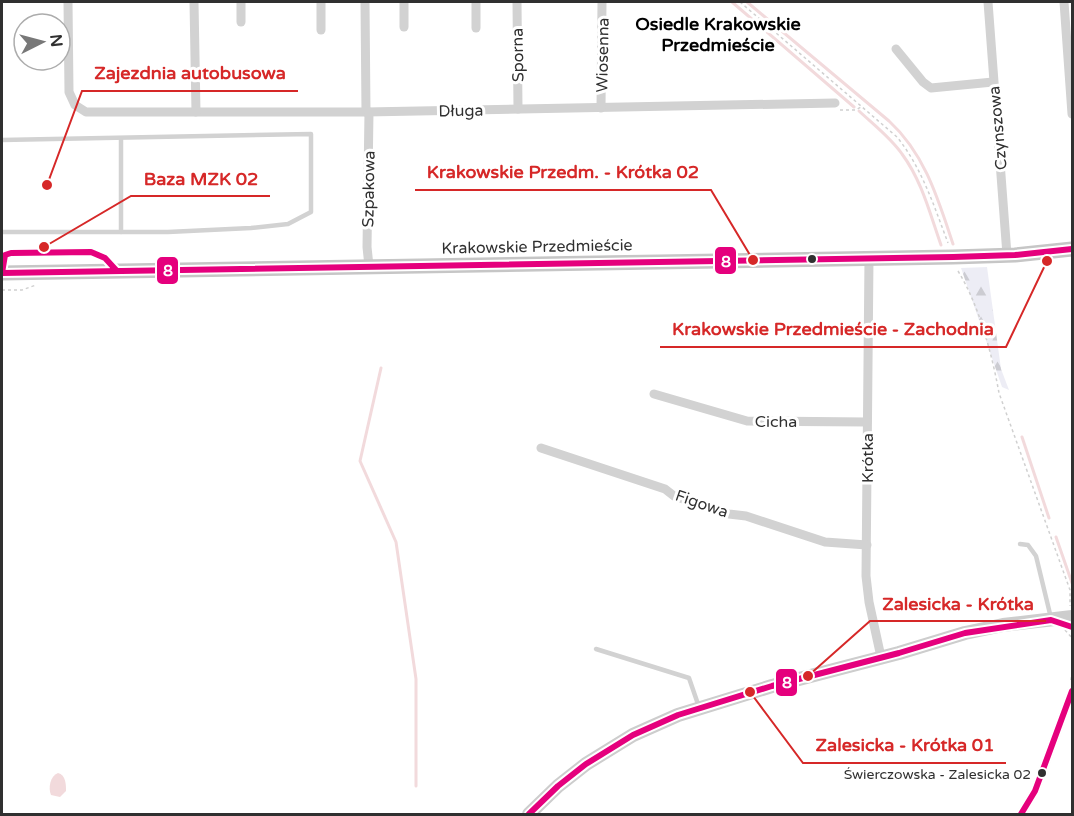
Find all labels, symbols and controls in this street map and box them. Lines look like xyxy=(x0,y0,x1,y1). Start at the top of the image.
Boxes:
north arrow xyxy=(12,12,72,72)
district label: Osiedle Krakowskie Przedmieście xyxy=(635,13,801,56)
street label: Wiosenna xyxy=(592,17,614,93)
street label: Sporna xyxy=(508,28,528,82)
text: N xyxy=(45,33,67,48)
callout: Zajezdnia autobusowa xyxy=(82,55,298,91)
text: Zajezdnia autobusowa xyxy=(94,62,286,84)
street label: Czynszowa xyxy=(984,85,1012,171)
street label: Długa xyxy=(438,101,484,121)
street label: Szpakowa xyxy=(358,151,380,228)
callout: Krakowskie Przedm. - Krótka 02 xyxy=(415,154,711,190)
callout: Baza MZK 02 xyxy=(131,160,270,196)
text: Krakowskie Przedm. - Krótka 02 xyxy=(427,161,699,183)
text: Baza MZK 02 xyxy=(144,168,258,190)
street label: Krakowskie Przedmieście xyxy=(441,235,633,259)
line badge: 8 xyxy=(714,246,737,275)
text: 8 xyxy=(721,252,731,272)
unlabelled marker xyxy=(806,253,818,265)
line badge: 8 xyxy=(156,256,179,285)
text: 8 xyxy=(163,261,173,281)
callout: Krakowskie Przedmieście - Zachodnia xyxy=(660,311,1006,347)
text: Krakowskie Przedmieście - Zachodnia xyxy=(672,318,994,340)
street label: Cicha xyxy=(755,412,797,432)
street label: Krótka xyxy=(858,433,878,483)
street label: Figowa xyxy=(672,486,731,522)
callout: Zalesicka - Krótka xyxy=(870,585,1046,621)
text: Zalesicka - Krótka xyxy=(882,593,1034,615)
line badge: 8 xyxy=(775,668,798,697)
text: 8 xyxy=(782,673,792,693)
callout: Zalesicka - Krótka 01 xyxy=(803,727,1006,763)
text: Zalesicka - Krótka 01 xyxy=(816,734,994,756)
place label: Świerczowska - Zalesicka 02 xyxy=(844,766,1031,783)
marker: Świerczowska - Zalesicka 02 xyxy=(1036,767,1048,779)

